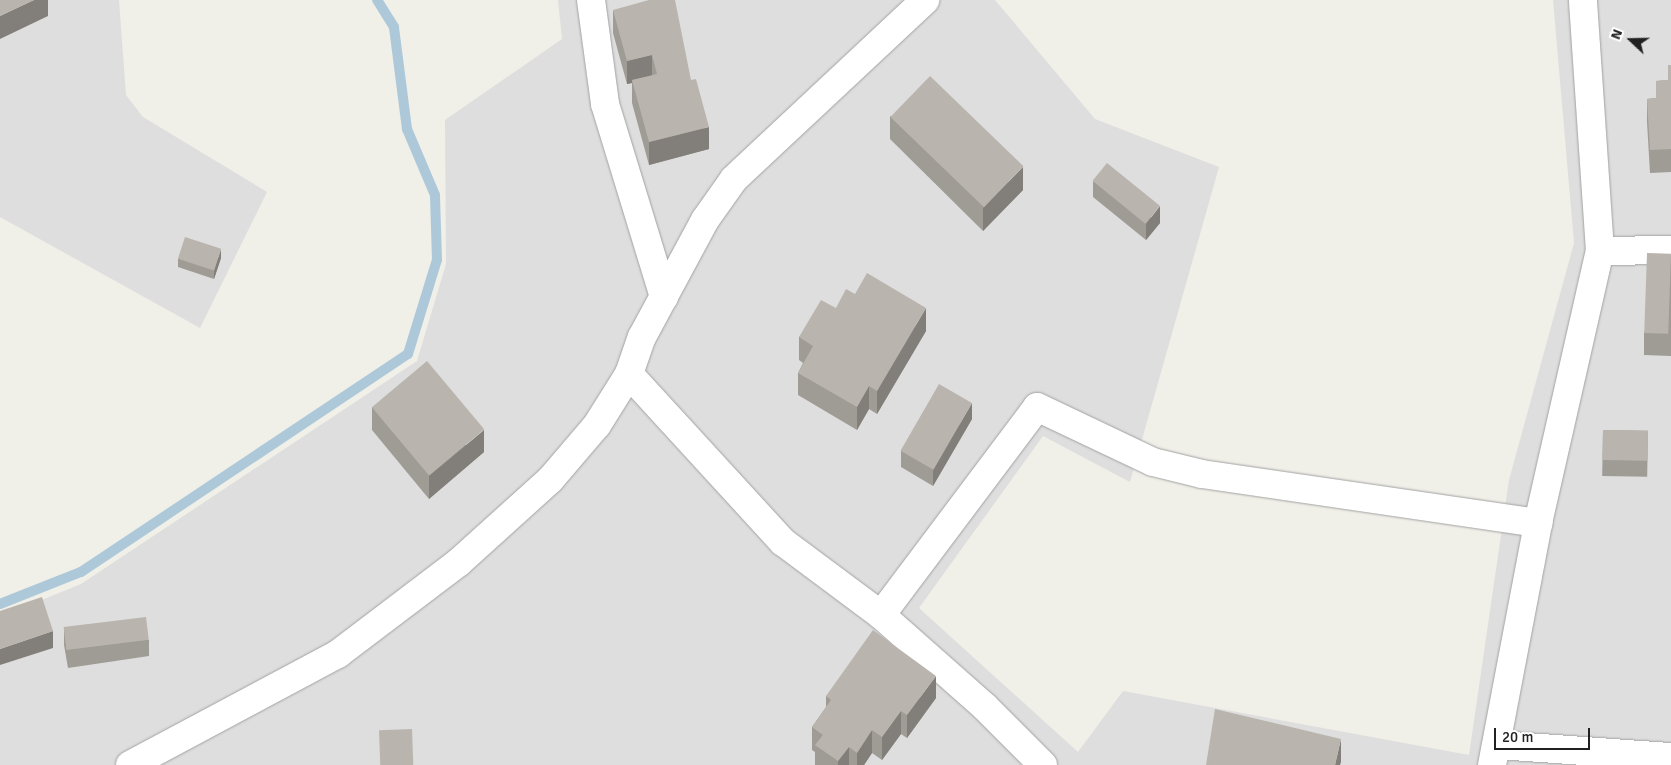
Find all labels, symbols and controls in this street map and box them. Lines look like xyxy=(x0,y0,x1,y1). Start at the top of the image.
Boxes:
north arrow xyxy=(1606,15,1656,65)
text: N xyxy=(1607,27,1626,42)
scale bar xyxy=(1496,718,1592,750)
text: 20 m xyxy=(1502,728,1533,746)

